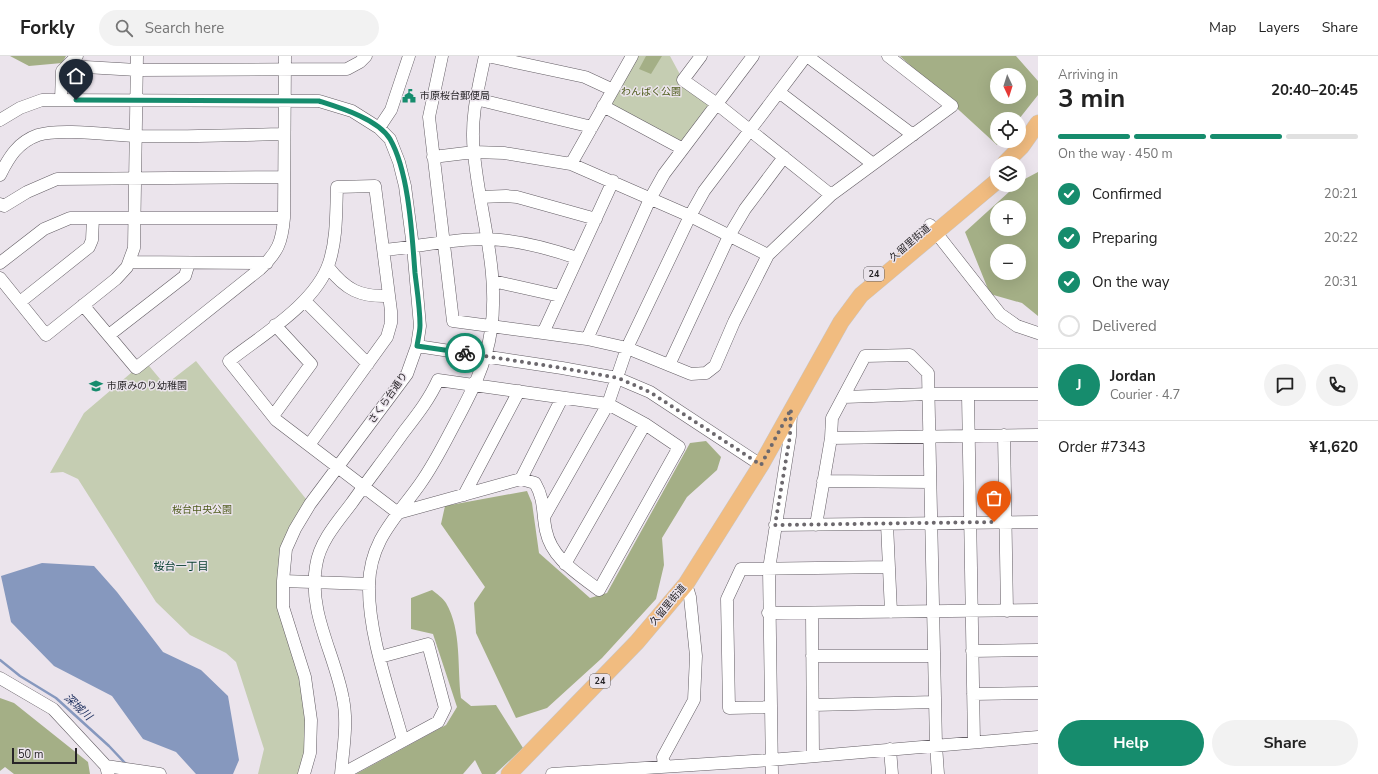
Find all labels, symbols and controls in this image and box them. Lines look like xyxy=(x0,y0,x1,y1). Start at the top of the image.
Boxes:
search box xyxy=(99,10,379,46)
text: Forkly xyxy=(20,15,75,41)
icon: search xyxy=(113,17,135,39)
text: Search here xyxy=(145,18,224,38)
text: Map xyxy=(1209,18,1236,37)
text: Layers xyxy=(1258,18,1300,37)
text: Share xyxy=(1322,18,1358,37)
pin xyxy=(59,59,93,100)
icon: home xyxy=(65,65,87,87)
text: Arriving in xyxy=(1058,66,1118,84)
north arrow xyxy=(990,68,1026,104)
map controls xyxy=(990,68,1026,280)
text: 20:40–20:45 xyxy=(1271,80,1358,100)
text: 3 min xyxy=(1058,81,1125,116)
park label: わんぱく公園 xyxy=(621,85,681,99)
public building icon: 市原桜台郵便局 xyxy=(401,88,417,104)
place label: 市原桜台郵便局 xyxy=(420,89,490,103)
button: locate xyxy=(990,112,1026,148)
text: On the way · 450 m xyxy=(1058,145,1173,163)
button: layers xyxy=(990,156,1026,192)
icon: check xyxy=(1058,183,1080,205)
text: Confirmed xyxy=(1092,184,1162,204)
text: 20:21 xyxy=(1324,185,1358,203)
button: + xyxy=(990,200,1026,236)
street label: 久留里街道 xyxy=(887,221,933,265)
icon: check xyxy=(1058,227,1080,249)
text: Preparing xyxy=(1092,228,1157,248)
text: 20:22 xyxy=(1324,229,1358,247)
button: − xyxy=(990,244,1026,280)
road number: 24 xyxy=(864,267,884,281)
icon: check xyxy=(1058,271,1080,293)
text: On the way xyxy=(1092,272,1170,292)
text: 20:31 xyxy=(1324,273,1358,291)
text: Delivered xyxy=(1092,316,1157,336)
courier xyxy=(445,333,485,373)
icon: bike xyxy=(454,342,476,364)
button: chat xyxy=(1264,364,1306,406)
button: phone xyxy=(1316,364,1358,406)
text: Jordan xyxy=(1110,366,1156,386)
street label: さくら台通り xyxy=(365,369,411,427)
text: J xyxy=(1076,375,1082,395)
school or university icon: 市原みのり幼稚園 xyxy=(88,378,104,394)
place label: 市原みのり幼稚園 xyxy=(107,379,187,393)
text: Courier · 4.7 xyxy=(1110,386,1180,404)
text: Order #7343 xyxy=(1058,437,1146,457)
text: ¥1,620 xyxy=(1309,437,1358,457)
pin xyxy=(977,481,1011,522)
icon: bag xyxy=(983,487,1005,509)
park label: 桜台中央公園 xyxy=(172,503,232,517)
district label: 桜台一丁目 xyxy=(154,559,209,574)
street label: 久留里街道 xyxy=(647,581,689,629)
road number: 24 xyxy=(590,674,610,688)
water label: 深城川 xyxy=(61,690,96,724)
button: Help xyxy=(1058,720,1204,766)
button: Share xyxy=(1212,720,1358,766)
scale bar xyxy=(12,746,77,765)
text: 50 m xyxy=(18,747,43,762)

